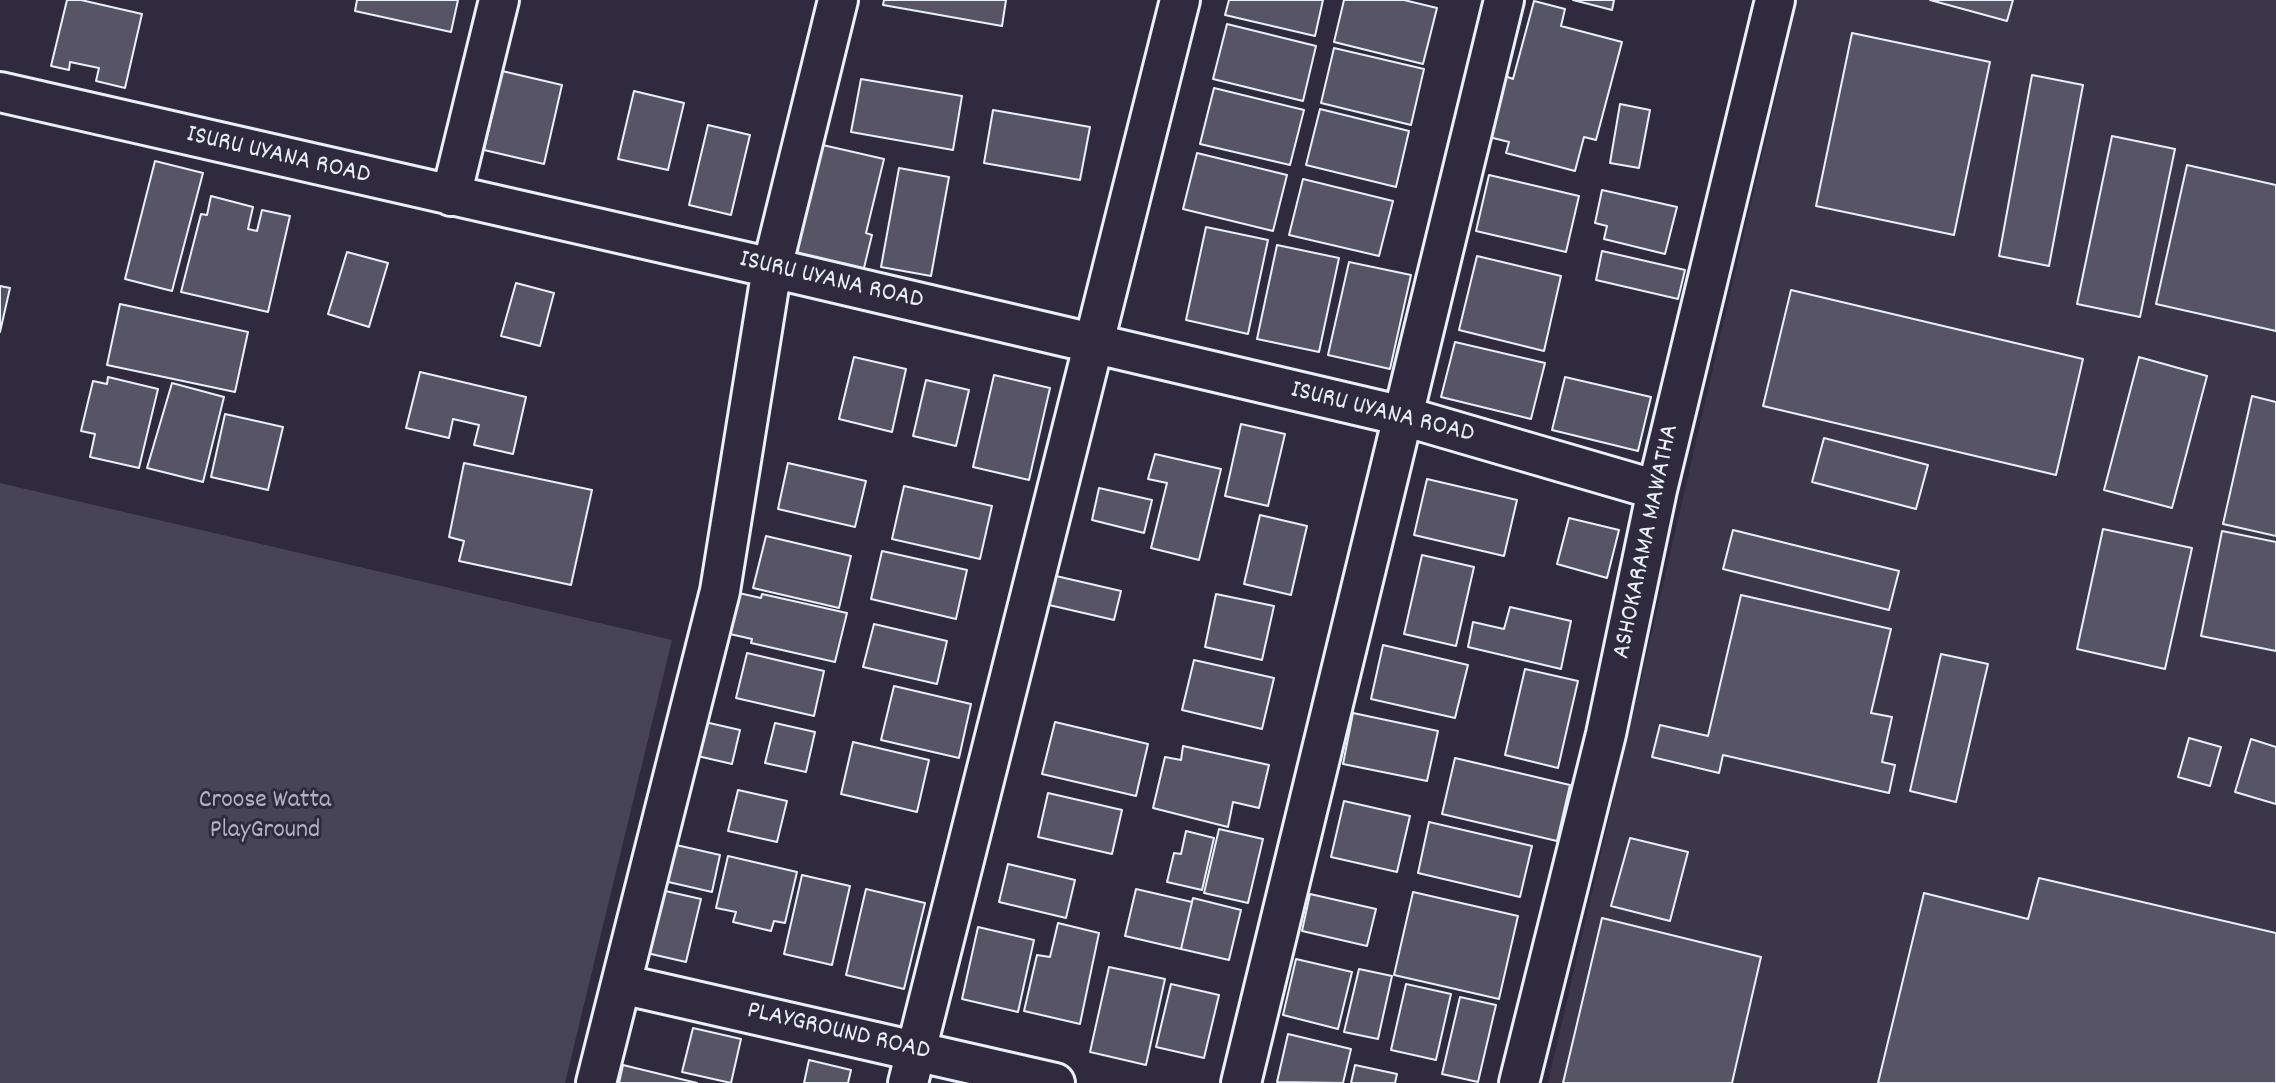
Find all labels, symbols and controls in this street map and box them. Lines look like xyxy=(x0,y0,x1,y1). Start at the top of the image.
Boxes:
street label: ISURU UYANA ROAD xyxy=(183,121,373,193)
street label: ISURU UYANA ROAD xyxy=(736,246,926,318)
street label: ISURU UYANA ROAD xyxy=(1287,376,1477,452)
street label: ASHOKARAMA MAWATHA xyxy=(1608,422,1688,662)
park label: Croose Watta PlayGround xyxy=(199,786,331,848)
street label: PLAYGROUND ROAD xyxy=(743,997,933,1069)

